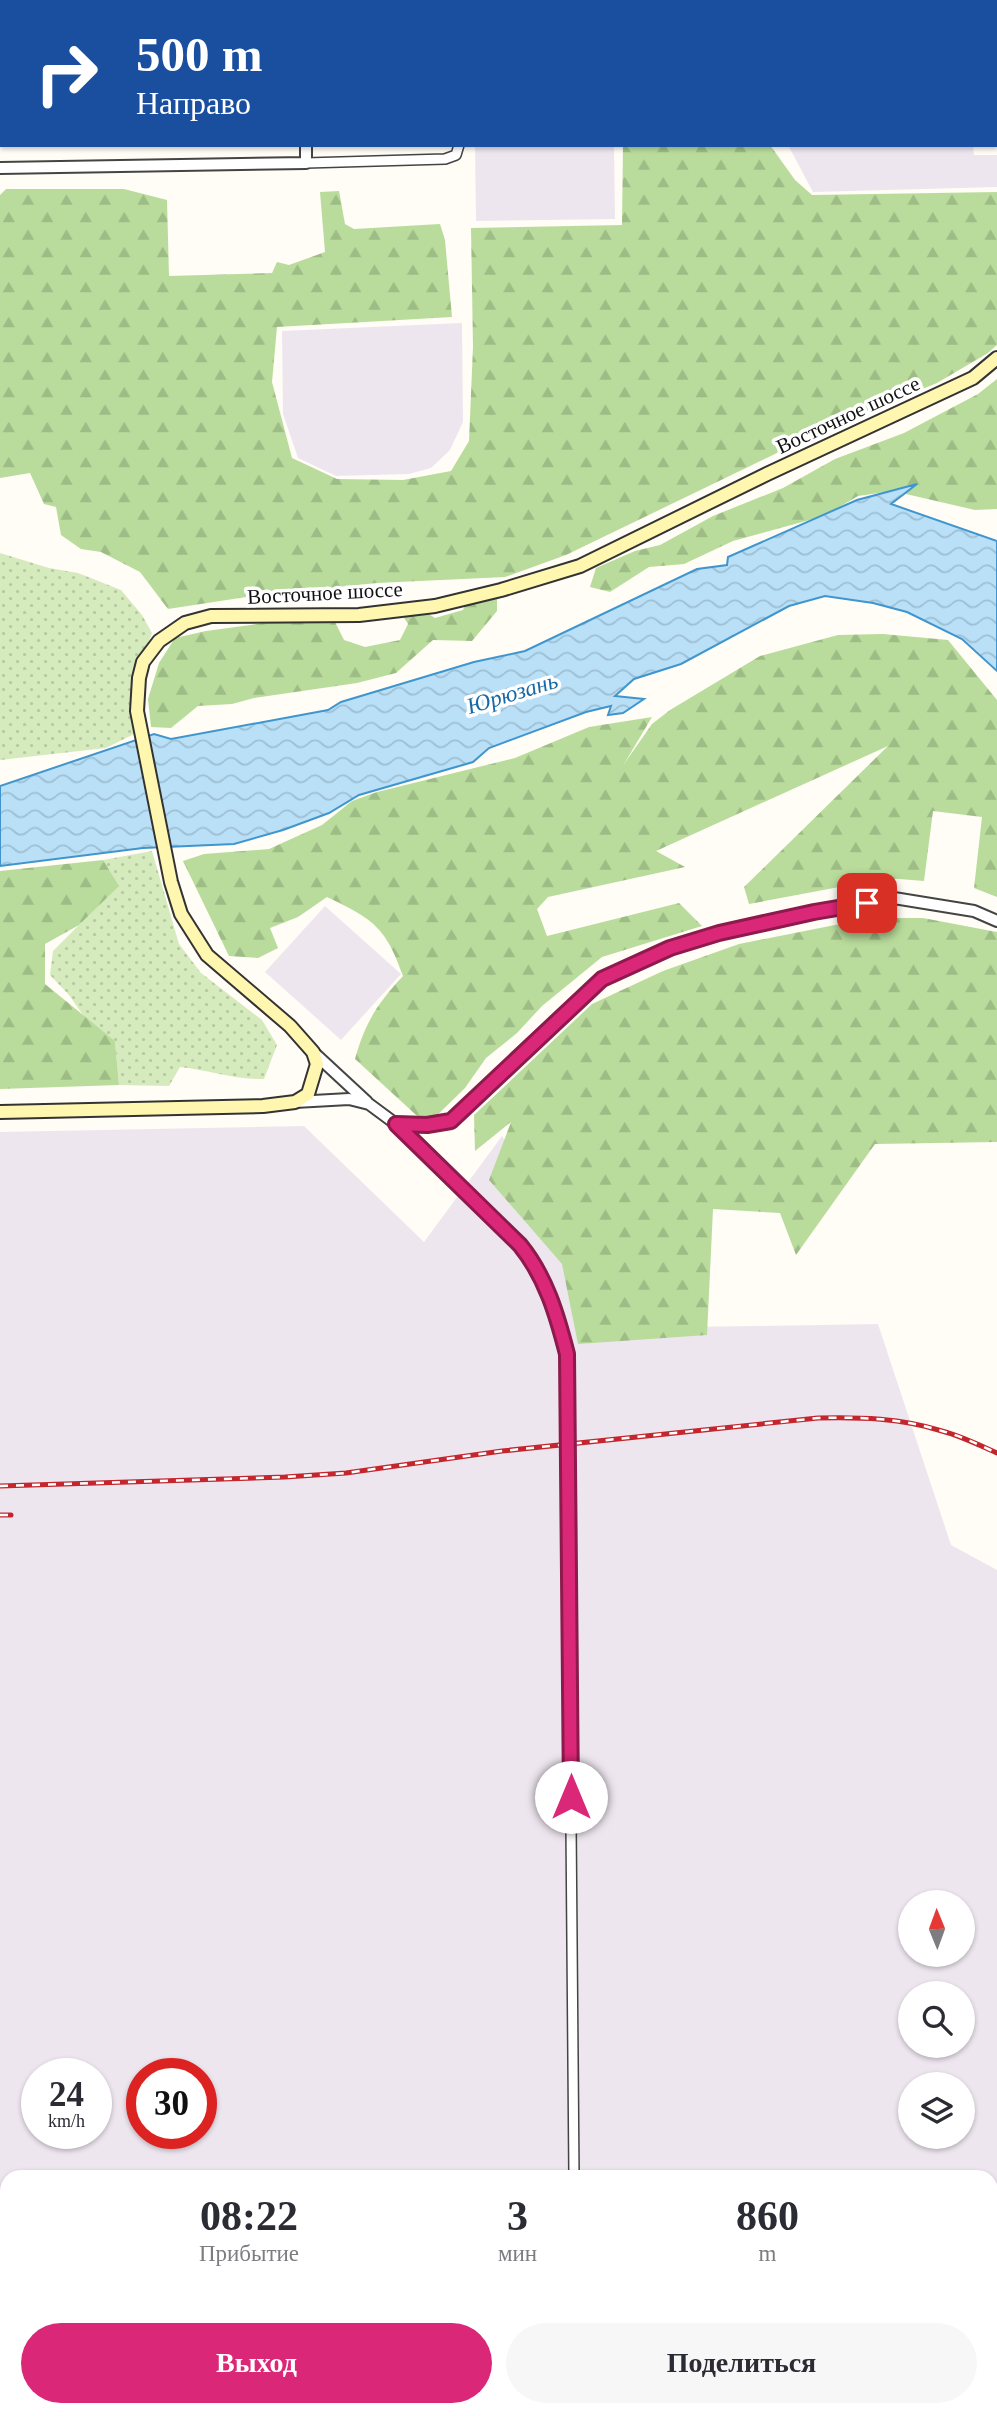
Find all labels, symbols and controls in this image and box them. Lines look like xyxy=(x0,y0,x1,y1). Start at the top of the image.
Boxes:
text: 500 m xyxy=(136,27,263,82)
icon: right xyxy=(21,28,112,119)
text: Направо xyxy=(136,85,251,121)
street label: Восточное шоссе xyxy=(772,371,924,459)
street label: Восточное шоссе xyxy=(247,577,403,609)
water label: Юрюзань xyxy=(463,668,561,719)
pin xyxy=(837,873,897,933)
icon: arrive xyxy=(848,884,886,922)
position arrow xyxy=(534,1760,608,1834)
north arrow xyxy=(898,1890,975,1967)
map controls xyxy=(898,1890,975,2149)
button: search xyxy=(898,1981,975,2058)
speed limit sign: 30 xyxy=(126,2058,217,2149)
button: layers xyxy=(898,2072,975,2149)
text: 24 xyxy=(49,2075,84,2114)
text: km/h xyxy=(48,2111,85,2131)
text: 08:22 xyxy=(200,2193,298,2239)
text: 3 xyxy=(507,2193,528,2239)
text: 860 xyxy=(736,2193,799,2239)
text: Прибытие xyxy=(199,2241,299,2266)
text: мин xyxy=(498,2241,537,2266)
text: m xyxy=(759,2241,776,2266)
button: Выход xyxy=(21,2323,492,2403)
button: Поделиться xyxy=(506,2323,977,2403)

